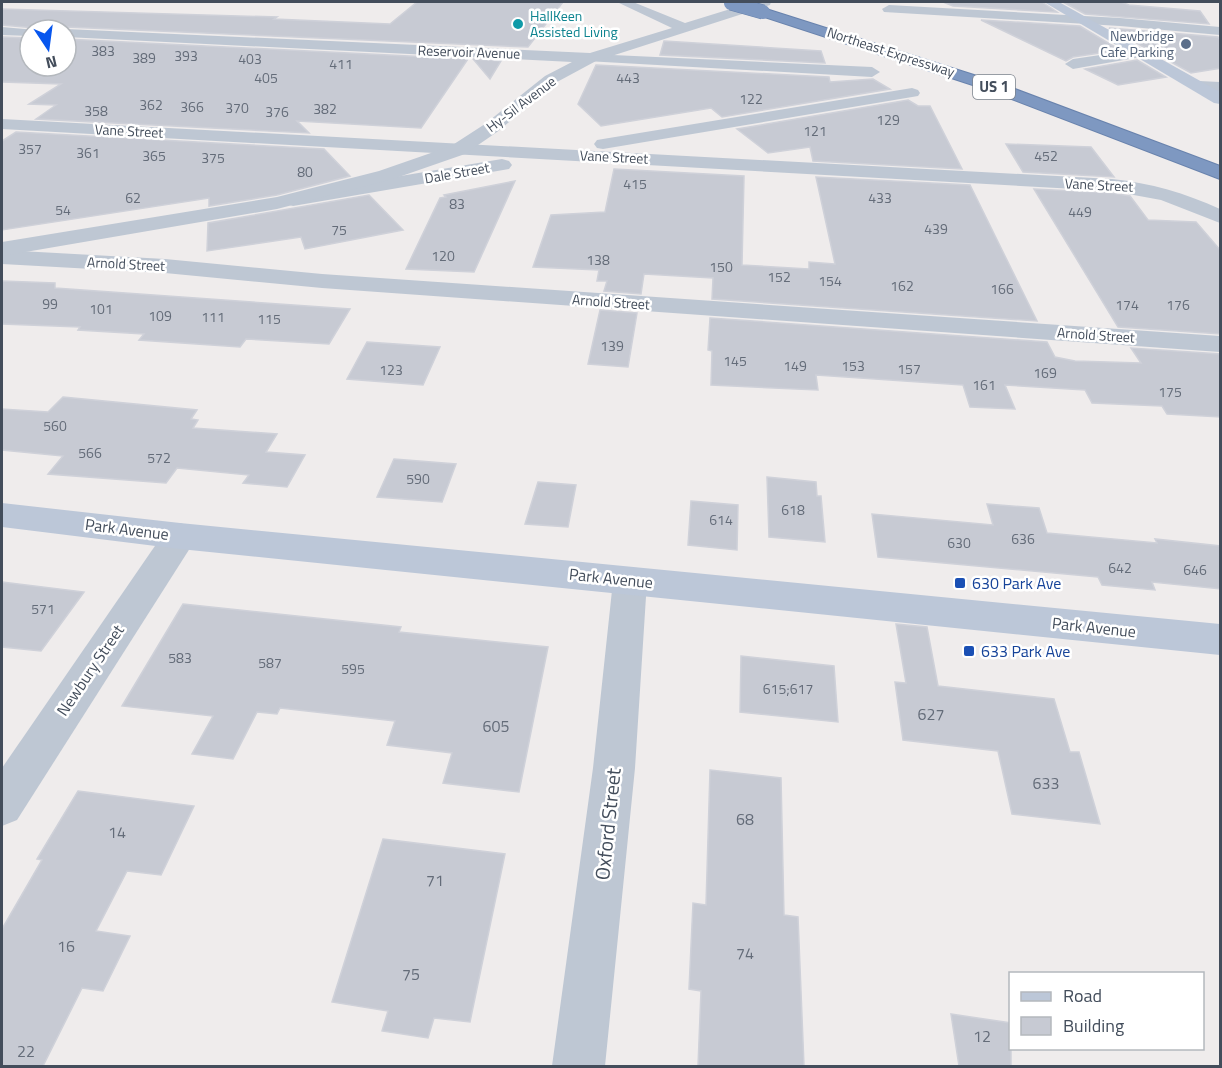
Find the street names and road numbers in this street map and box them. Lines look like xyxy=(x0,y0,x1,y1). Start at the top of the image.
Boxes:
street label: Northeast Expressway xyxy=(825,21,958,82)
street label: Reservoir Avenue xyxy=(417,39,521,64)
street label: Hy-Sil Avenue xyxy=(481,70,560,137)
road number: US 1 xyxy=(973,75,1015,99)
street label: Vane Street xyxy=(94,118,164,143)
street label: Vane Street xyxy=(579,144,649,169)
street label: Dale Street xyxy=(423,156,491,189)
street label: Vane Street xyxy=(1064,172,1134,197)
street label: Arnold Street xyxy=(87,251,166,276)
street label: Arnold Street xyxy=(571,288,651,315)
street label: Arnold Street xyxy=(1056,321,1136,348)
street label: Park Avenue xyxy=(84,512,170,546)
street label: Park Avenue xyxy=(568,562,654,594)
street label: Park Avenue xyxy=(1051,611,1137,643)
street label: Newbury Street xyxy=(50,619,130,721)
street label: Oxford Street xyxy=(586,766,629,881)

